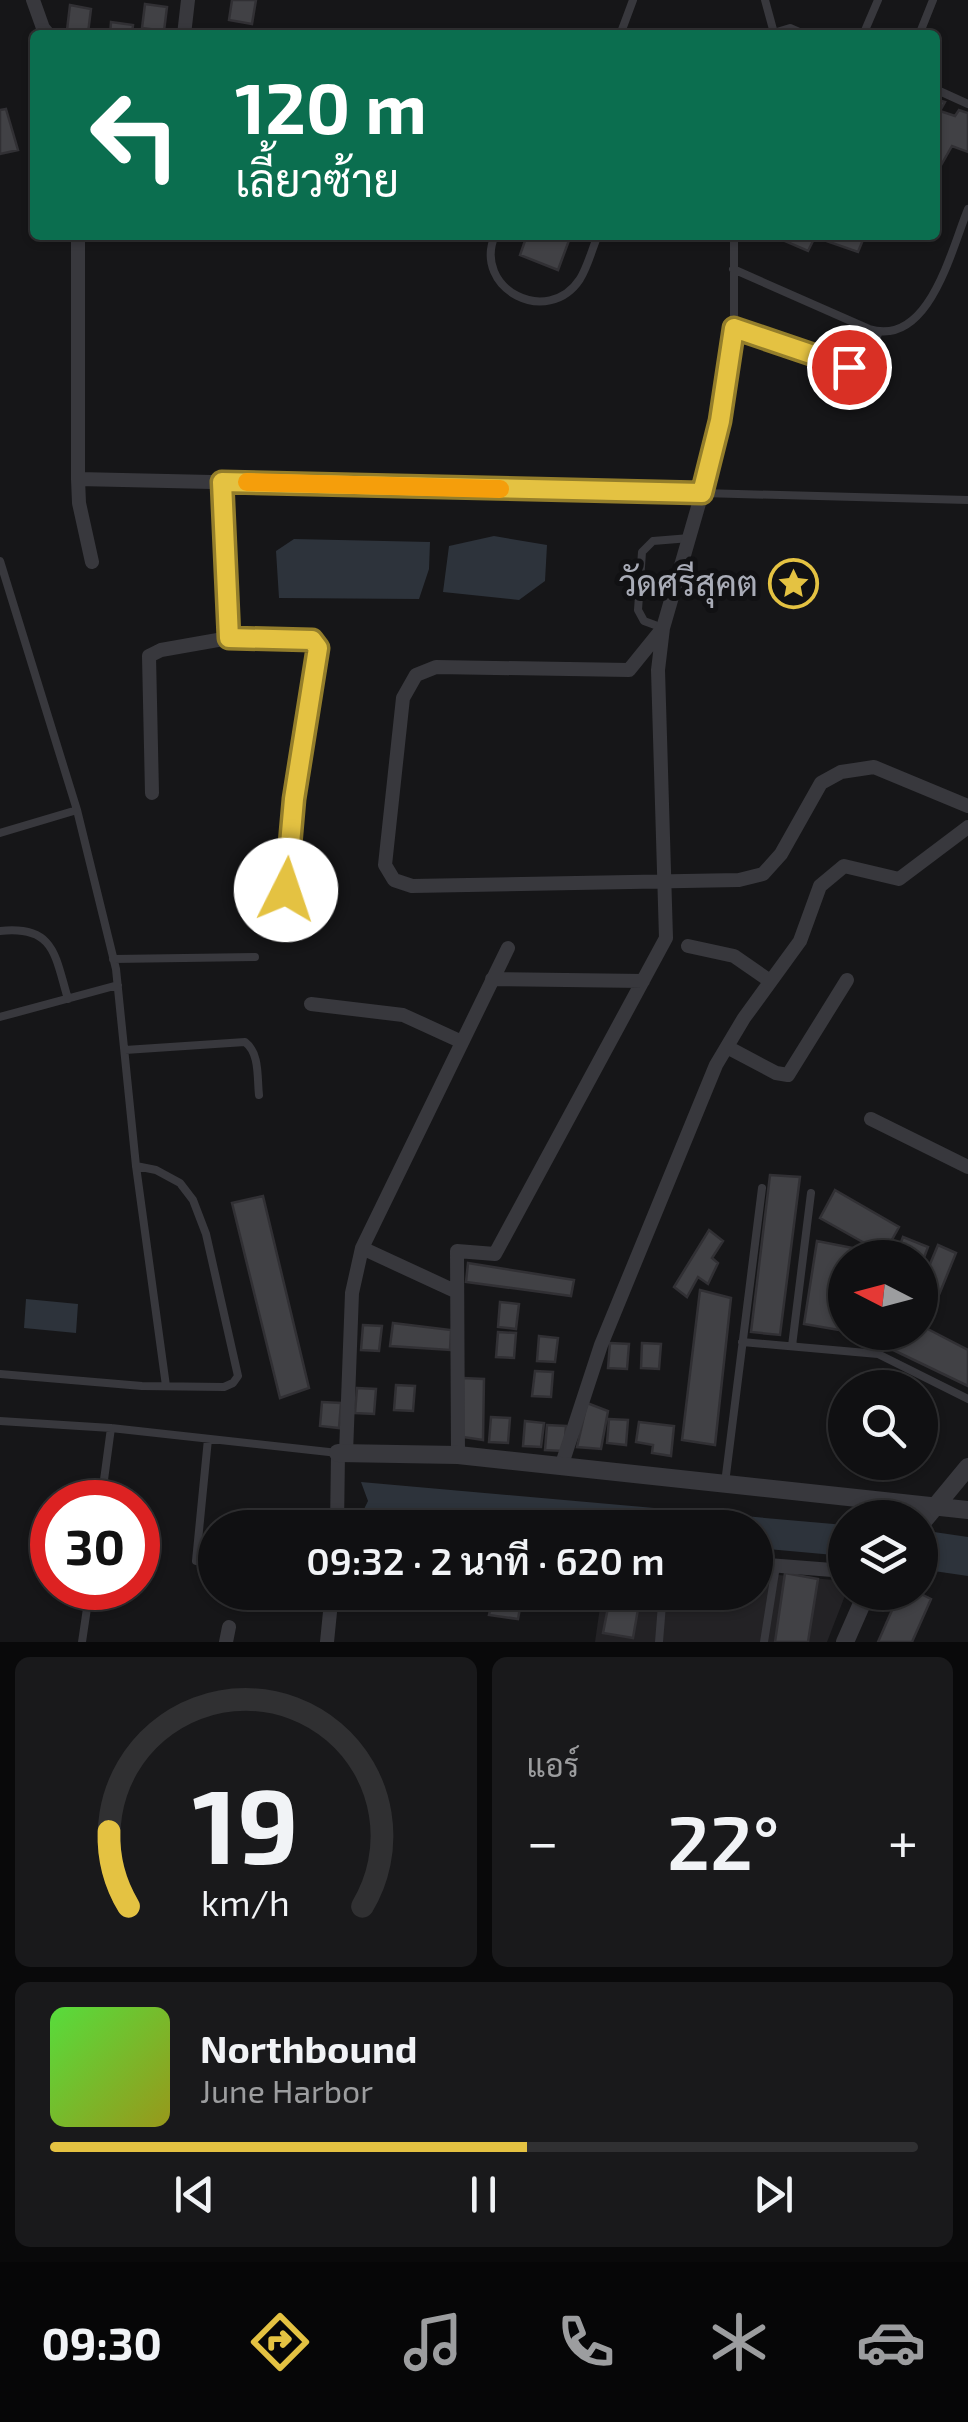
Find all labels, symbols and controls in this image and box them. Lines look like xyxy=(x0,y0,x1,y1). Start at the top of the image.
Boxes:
text: 120 m xyxy=(235,64,427,148)
icon: left xyxy=(70,70,200,200)
text: เลี้ยวซ้าย xyxy=(235,152,399,206)
pin xyxy=(807,325,892,410)
icon: arrive xyxy=(822,340,877,395)
place icon: วัดศรีสุคต xyxy=(767,558,819,610)
place label: วัดศรีสุคต xyxy=(619,561,758,608)
position arrow xyxy=(234,838,338,942)
north arrow xyxy=(828,1240,938,1350)
map controls xyxy=(828,1240,938,1610)
button: search xyxy=(828,1370,938,1480)
speed limit sign: 30 xyxy=(30,1480,160,1610)
button: layers xyxy=(828,1500,938,1610)
text: 09:32 · 2 นาที · 620 m xyxy=(306,1537,665,1583)
text: แอร์ xyxy=(527,1745,579,1783)
text: 19 xyxy=(193,1760,299,1885)
text: 22° xyxy=(667,1795,779,1885)
text: − xyxy=(527,1807,559,1873)
text: + xyxy=(888,1807,918,1873)
text: km/h xyxy=(201,1880,290,1923)
text: Northbound xyxy=(200,2025,418,2071)
text: June Harbor xyxy=(200,2071,373,2109)
icon: previous xyxy=(167,2167,222,2222)
icon: pause xyxy=(456,2167,511,2222)
icon: next xyxy=(746,2167,801,2222)
icon: directions xyxy=(245,2307,315,2377)
icon: music xyxy=(398,2307,468,2377)
icon: phone xyxy=(551,2307,621,2377)
icon: climate xyxy=(704,2307,774,2377)
icon: car xyxy=(856,2307,926,2377)
text: 09:30 xyxy=(41,2315,162,2369)

